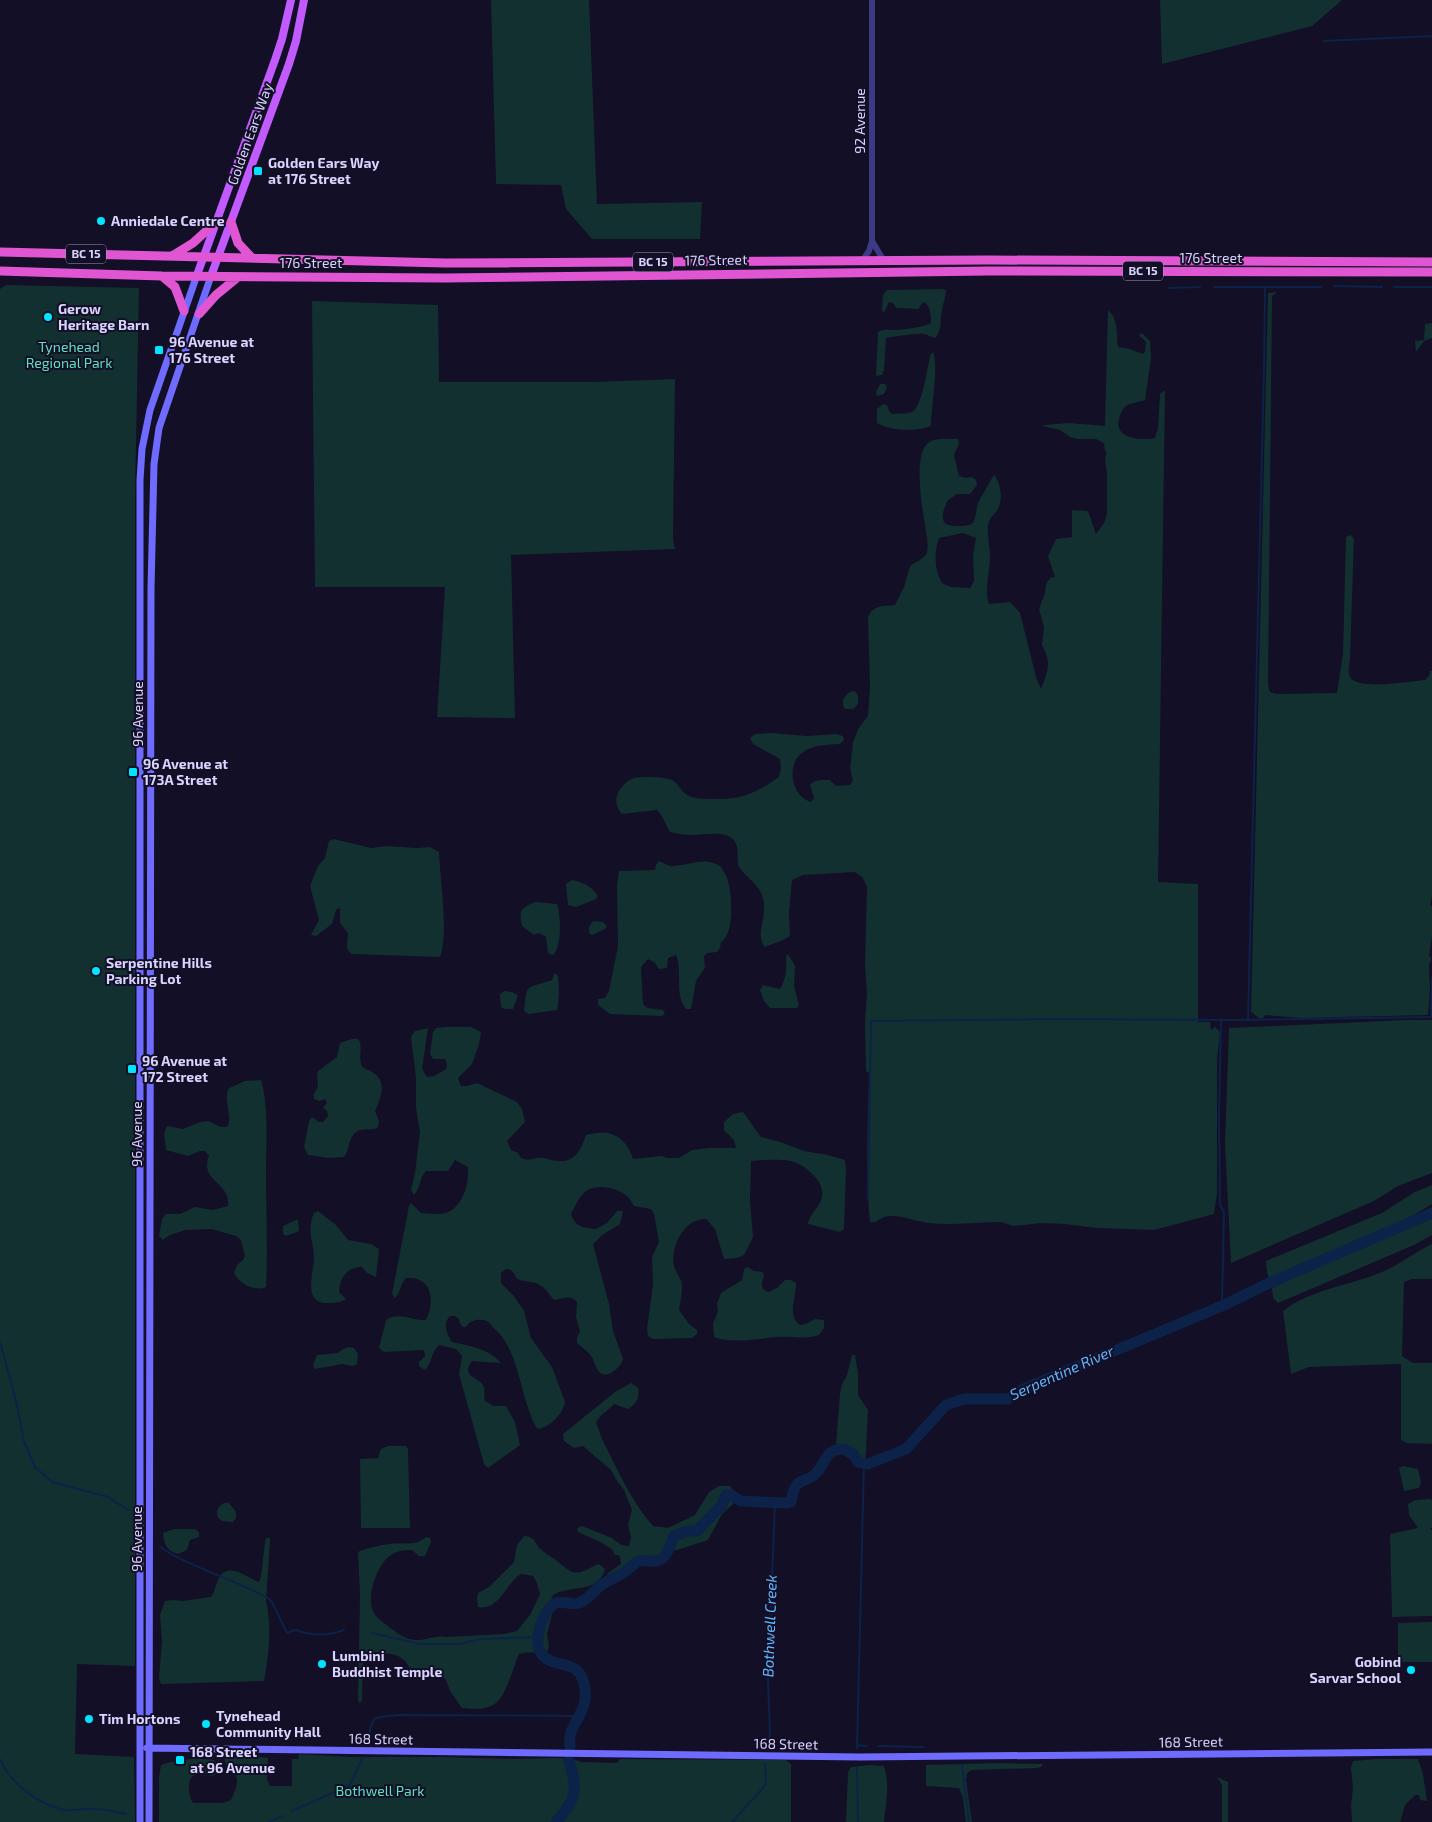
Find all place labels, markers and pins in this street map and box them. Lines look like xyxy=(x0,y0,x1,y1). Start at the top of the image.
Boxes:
place label: Golden Ears Way at 176 Street xyxy=(268,154,379,187)
marker: Golden Ears Way at 176 Street xyxy=(252,165,264,177)
place label: Anniedale Centre xyxy=(111,212,225,229)
marker: Anniedale Centre xyxy=(95,215,107,227)
place label: Gerow Heritage Barn xyxy=(58,300,149,333)
marker: Gerow Heritage Barn xyxy=(42,311,54,323)
place label: 96 Avenue at 176 Street xyxy=(169,333,254,366)
marker: 96 Avenue at 176 Street xyxy=(153,344,165,356)
place label: 96 Avenue at 173A Street xyxy=(143,755,228,788)
marker: 96 Avenue at 173A Street xyxy=(127,766,139,778)
place label: Serpentine Hills Parking Lot xyxy=(106,954,212,987)
marker: Serpentine Hills Parking Lot xyxy=(90,965,102,977)
place label: 96 Avenue at 172 Street xyxy=(142,1052,227,1085)
marker: 96 Avenue at 172 Street xyxy=(126,1063,138,1075)
place label: Lumbini Buddhist Temple xyxy=(332,1647,442,1680)
place label: Gobind Sarvar School xyxy=(1309,1653,1401,1686)
marker: Lumbini Buddhist Temple xyxy=(316,1658,328,1670)
marker: Gobind Sarvar School xyxy=(1405,1664,1417,1676)
place label: Tynehead Community Hall xyxy=(216,1707,321,1740)
place label: Tim Hortons xyxy=(99,1710,180,1727)
marker: Tim Hortons xyxy=(83,1713,95,1725)
marker: Tynehead Community Hall xyxy=(200,1718,212,1730)
place label: 168 Street at 96 Avenue xyxy=(190,1743,275,1776)
marker: 168 Street at 96 Avenue xyxy=(174,1754,186,1766)

